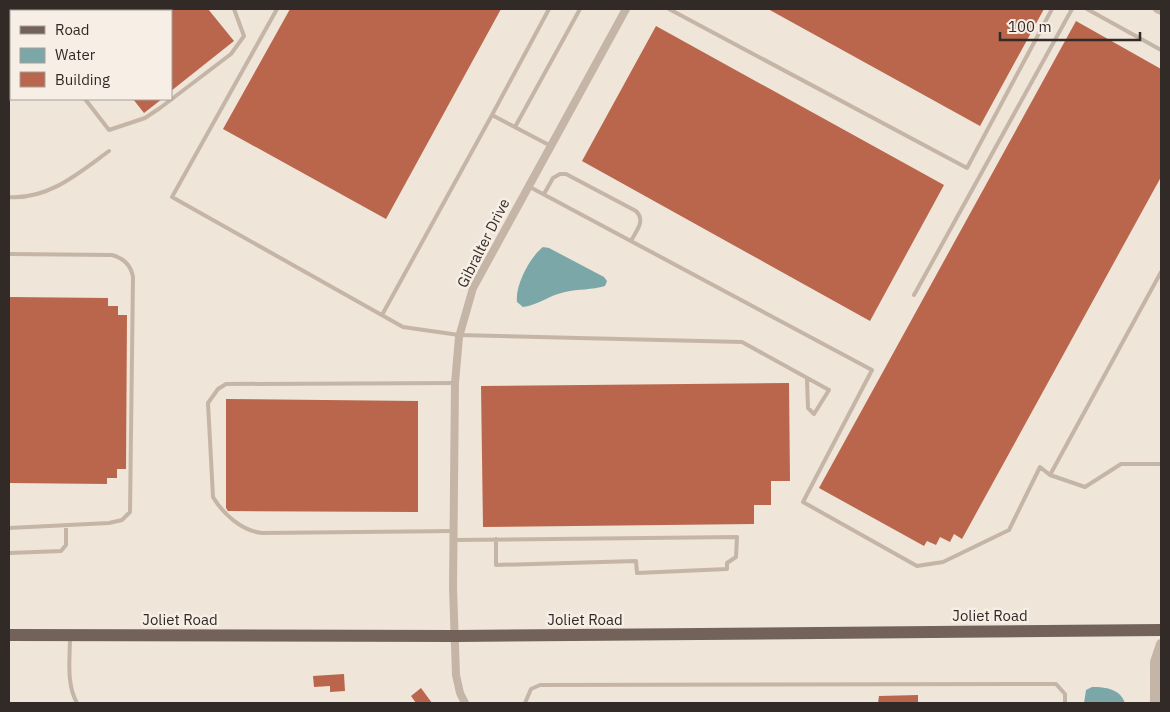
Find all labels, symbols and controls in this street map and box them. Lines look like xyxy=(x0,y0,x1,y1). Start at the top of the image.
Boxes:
legend xyxy=(10,10,172,100)
scale bar xyxy=(1000,10,1140,42)
text: 100 m xyxy=(1008,17,1052,36)
text: Road xyxy=(55,20,90,39)
text: Water xyxy=(55,45,96,64)
text: Building xyxy=(55,70,110,89)
street label: Gibralter Drive xyxy=(452,195,514,291)
street label: Joliet Road xyxy=(952,606,1028,625)
street label: Joliet Road xyxy=(142,610,218,629)
street label: Joliet Road xyxy=(547,610,623,629)

